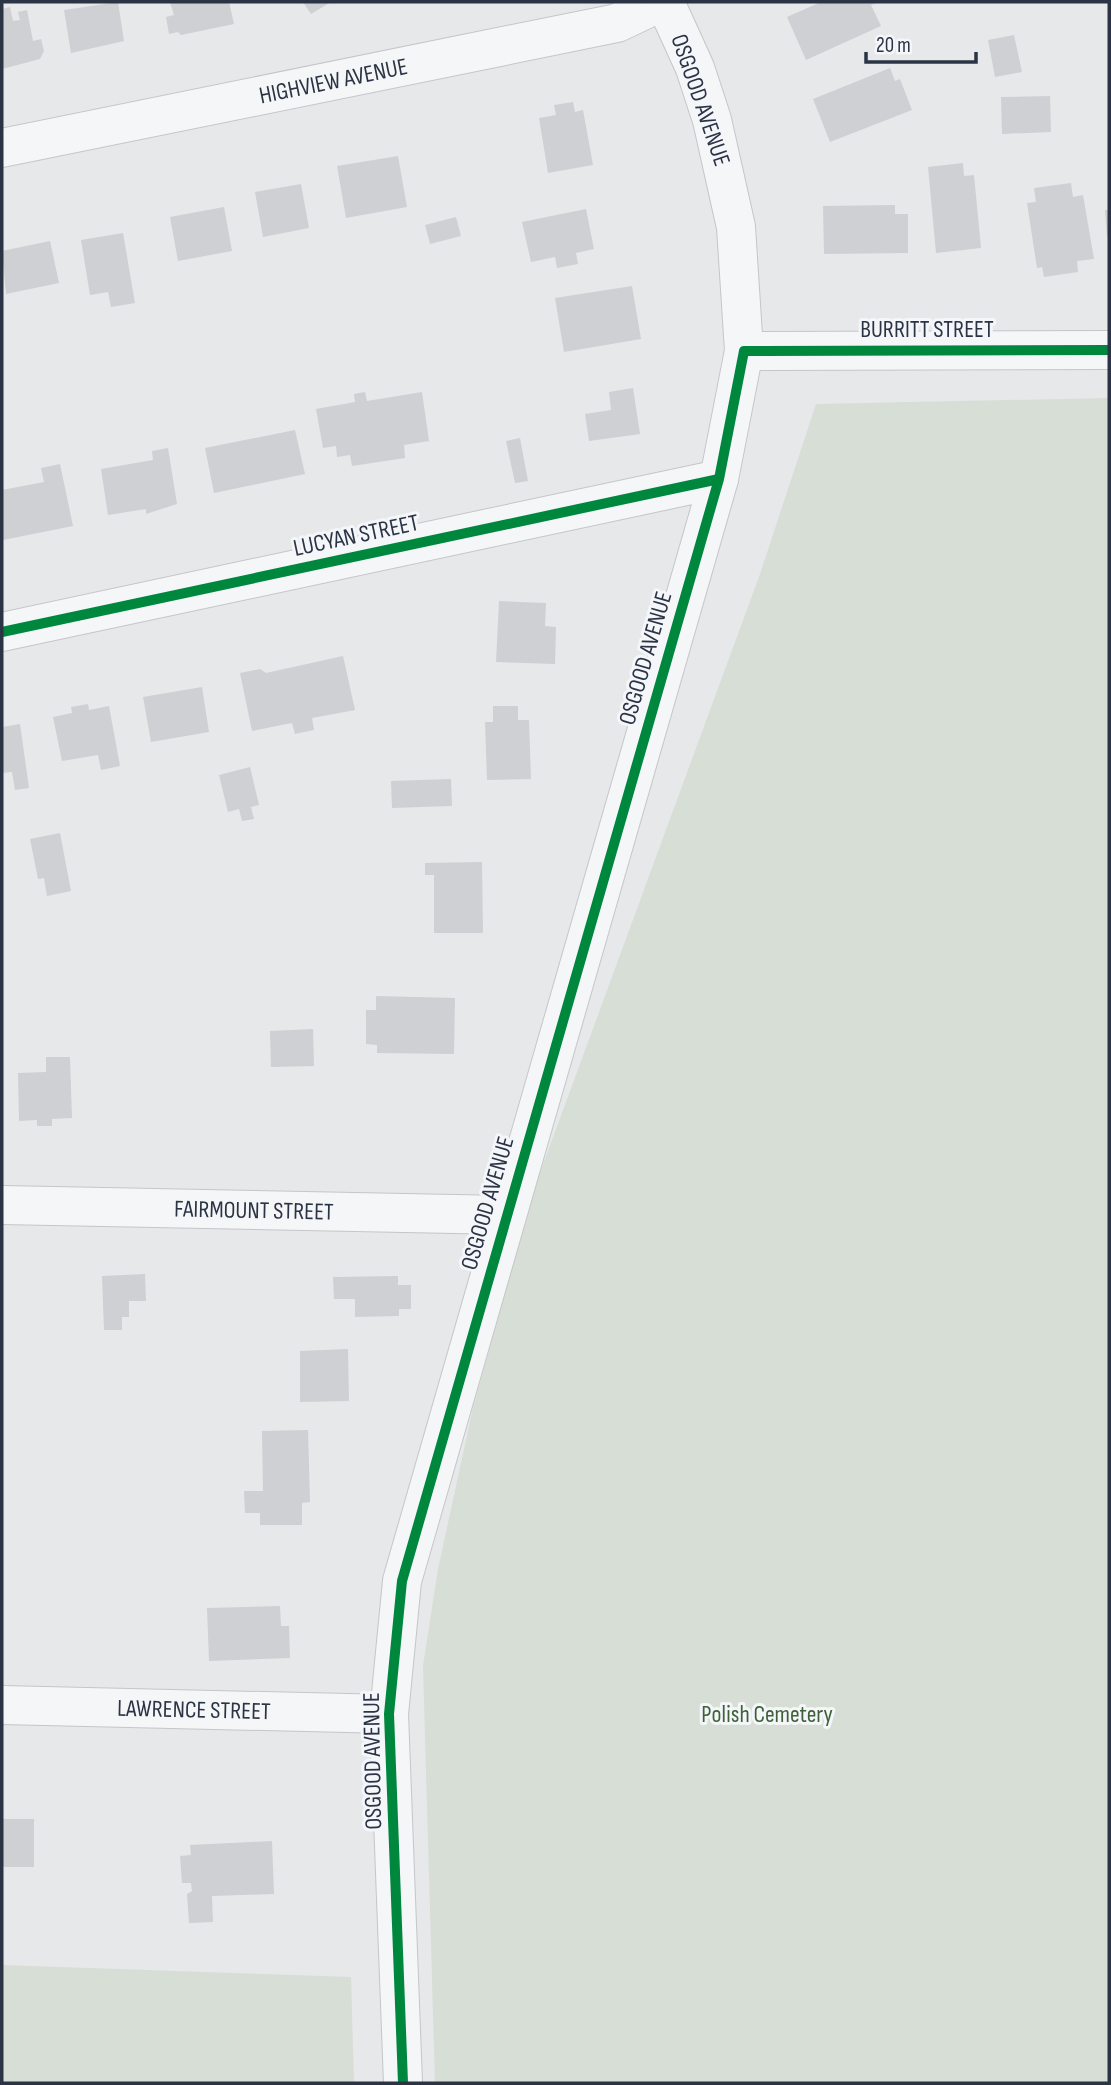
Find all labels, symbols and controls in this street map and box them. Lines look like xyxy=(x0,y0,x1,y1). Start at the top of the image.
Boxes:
scale bar xyxy=(866,21,976,65)
street label: OSGOOD AVENUE xyxy=(664,30,737,170)
text: 20 m xyxy=(876,33,911,58)
street label: HIGHVIEW AVENUE xyxy=(257,52,410,110)
street label: BURRITT STREET xyxy=(860,315,994,344)
street label: LUCYAN STREET xyxy=(291,508,422,563)
street label: OSGOOD AVENUE xyxy=(613,588,678,728)
street label: OSGOOD AVENUE xyxy=(455,1133,520,1273)
street label: FAIRMOUNT STREET xyxy=(174,1194,334,1227)
street label: OSGOOD AVENUE xyxy=(357,1692,388,1830)
street label: LAWRENCE STREET xyxy=(117,1694,271,1726)
park label: Polish Cemetery xyxy=(701,1700,833,1729)

